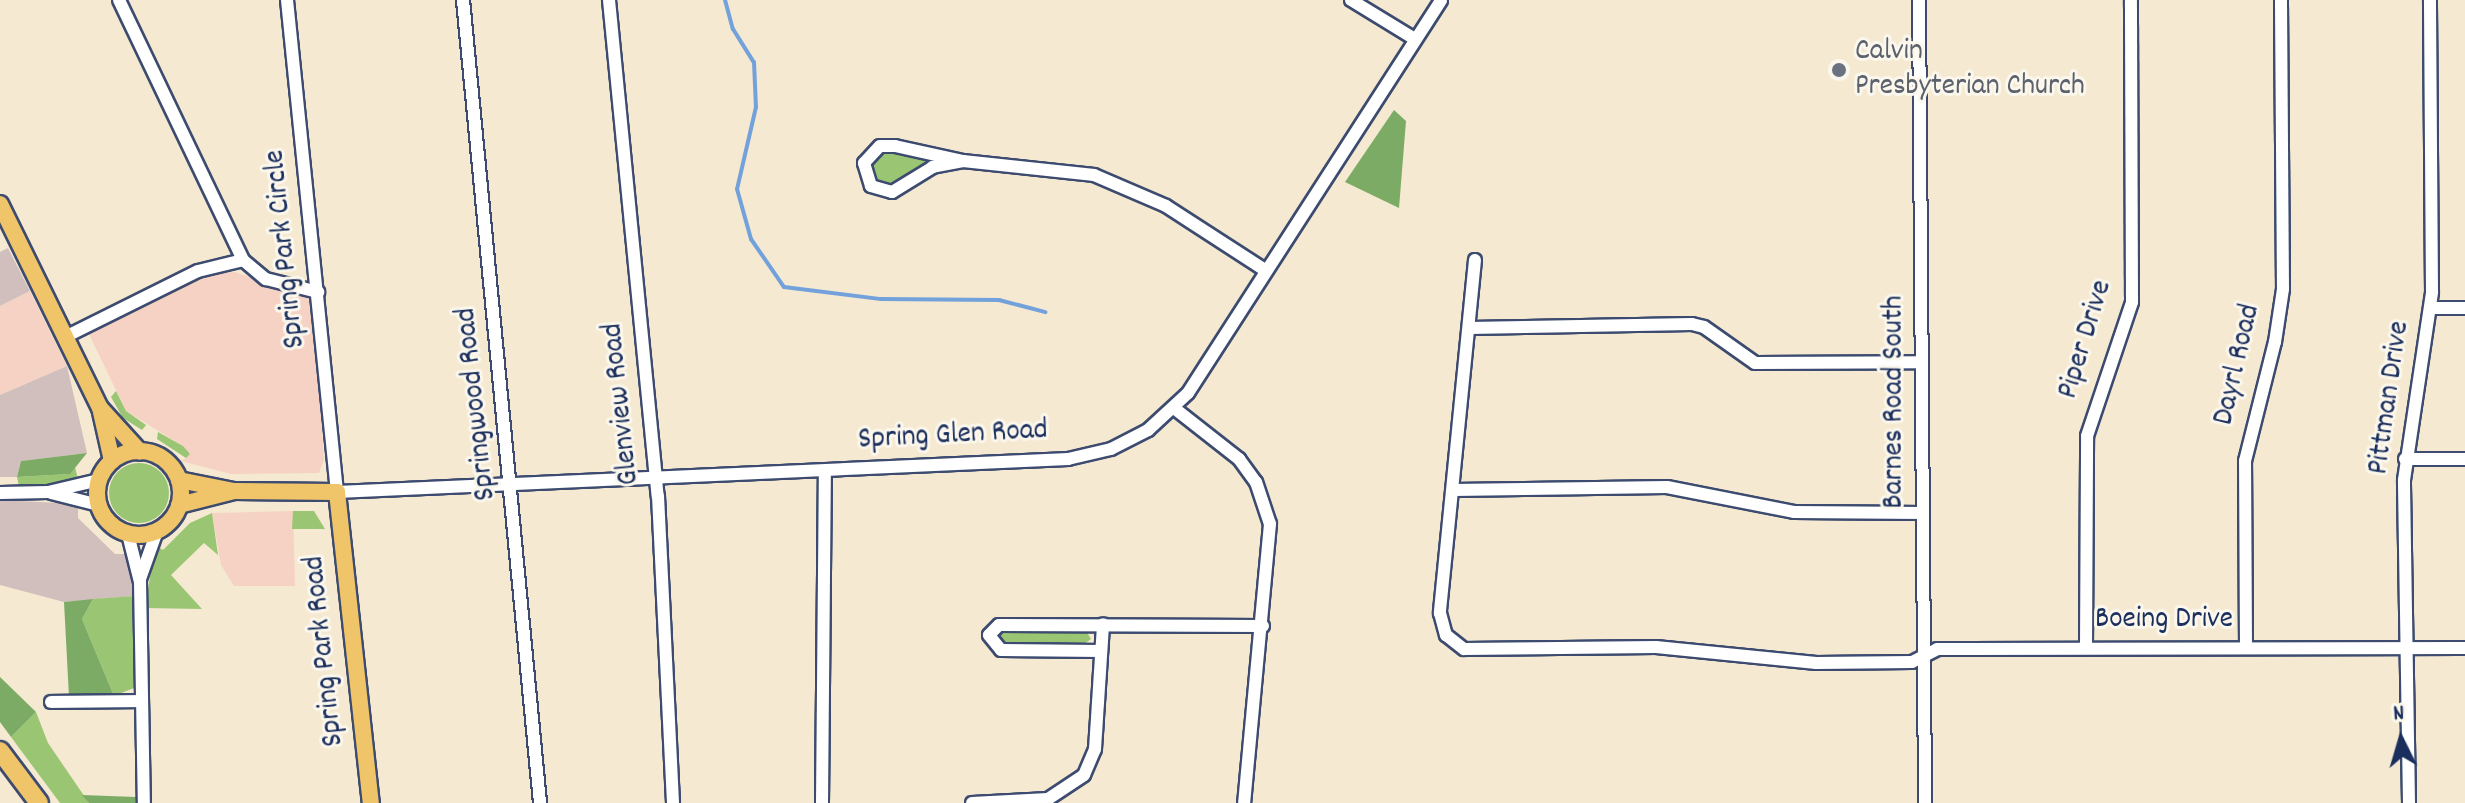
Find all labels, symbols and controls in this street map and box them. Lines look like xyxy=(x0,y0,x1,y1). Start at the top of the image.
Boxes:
place label: Calvin Presbyterian Church xyxy=(1855,35,2085,106)
marker: Calvin Presbyterian Church xyxy=(1830,61,1848,79)
street label: Spring Park Circle xyxy=(259,148,315,350)
street label: Piper Drive xyxy=(2052,276,2122,404)
street label: Barnes Road South xyxy=(1878,295,1914,509)
street label: Dayrl Road xyxy=(2208,301,2270,429)
street label: Springwood Road xyxy=(450,306,506,502)
street label: Pittman Drive xyxy=(2362,319,2420,477)
street label: Glenview Road xyxy=(597,321,649,487)
street label: Spring Glen Road xyxy=(857,414,1049,460)
street label: Spring Park Road xyxy=(298,554,354,748)
street label: Boeing Drive xyxy=(2095,603,2233,639)
north arrow xyxy=(2361,699,2441,779)
text: N xyxy=(2392,699,2406,731)

